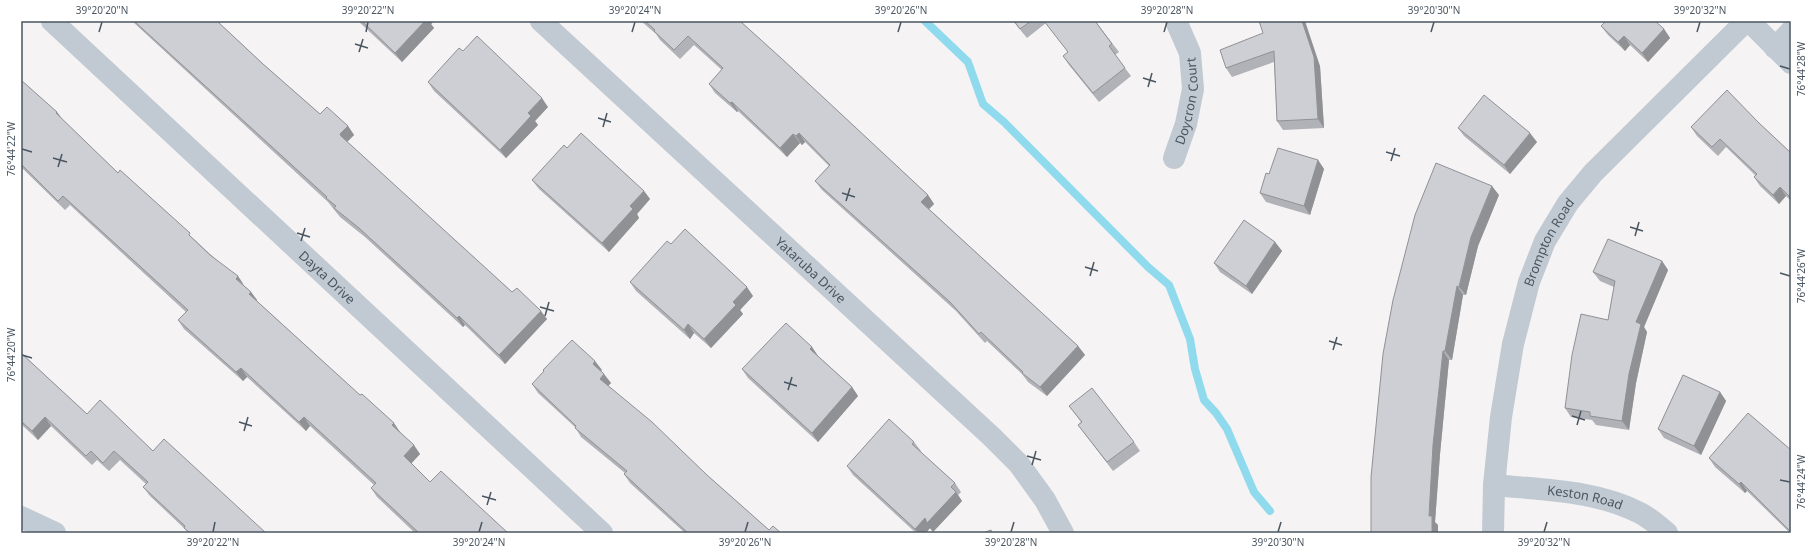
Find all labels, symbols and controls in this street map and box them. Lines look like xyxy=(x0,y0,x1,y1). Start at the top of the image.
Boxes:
text: 39°20'20"N xyxy=(76,3,128,17)
text: 39°20'22"N xyxy=(342,3,394,17)
text: 39°20'24"N xyxy=(609,3,661,17)
text: 39°20'26"N xyxy=(875,3,927,17)
text: 39°20'28"N xyxy=(1141,3,1193,17)
text: 39°20'30"N xyxy=(1408,3,1460,17)
text: 39°20'32"N xyxy=(1674,3,1726,17)
text: 76°44'28"W xyxy=(1794,41,1808,96)
street label: Doycron Court xyxy=(1170,56,1202,147)
text: 76°44'22"W xyxy=(4,121,18,176)
street label: Brompton Road xyxy=(1519,194,1578,289)
street label: Yataruba Drive xyxy=(771,233,850,307)
street label: Dayta Drive xyxy=(295,246,359,308)
text: 76°44'26"W xyxy=(1794,248,1808,303)
text: 76°44'20"W xyxy=(4,327,18,382)
text: 76°44'24"W xyxy=(1794,454,1808,509)
street label: Keston Road xyxy=(1546,481,1625,514)
text: 39°20'22"N xyxy=(187,535,239,549)
text: 39°20'24"N xyxy=(453,535,505,549)
text: 39°20'26"N xyxy=(719,535,771,549)
text: 39°20'28"N xyxy=(985,535,1037,549)
text: 39°20'30"N xyxy=(1252,535,1304,549)
text: 39°20'32"N xyxy=(1518,535,1570,549)

